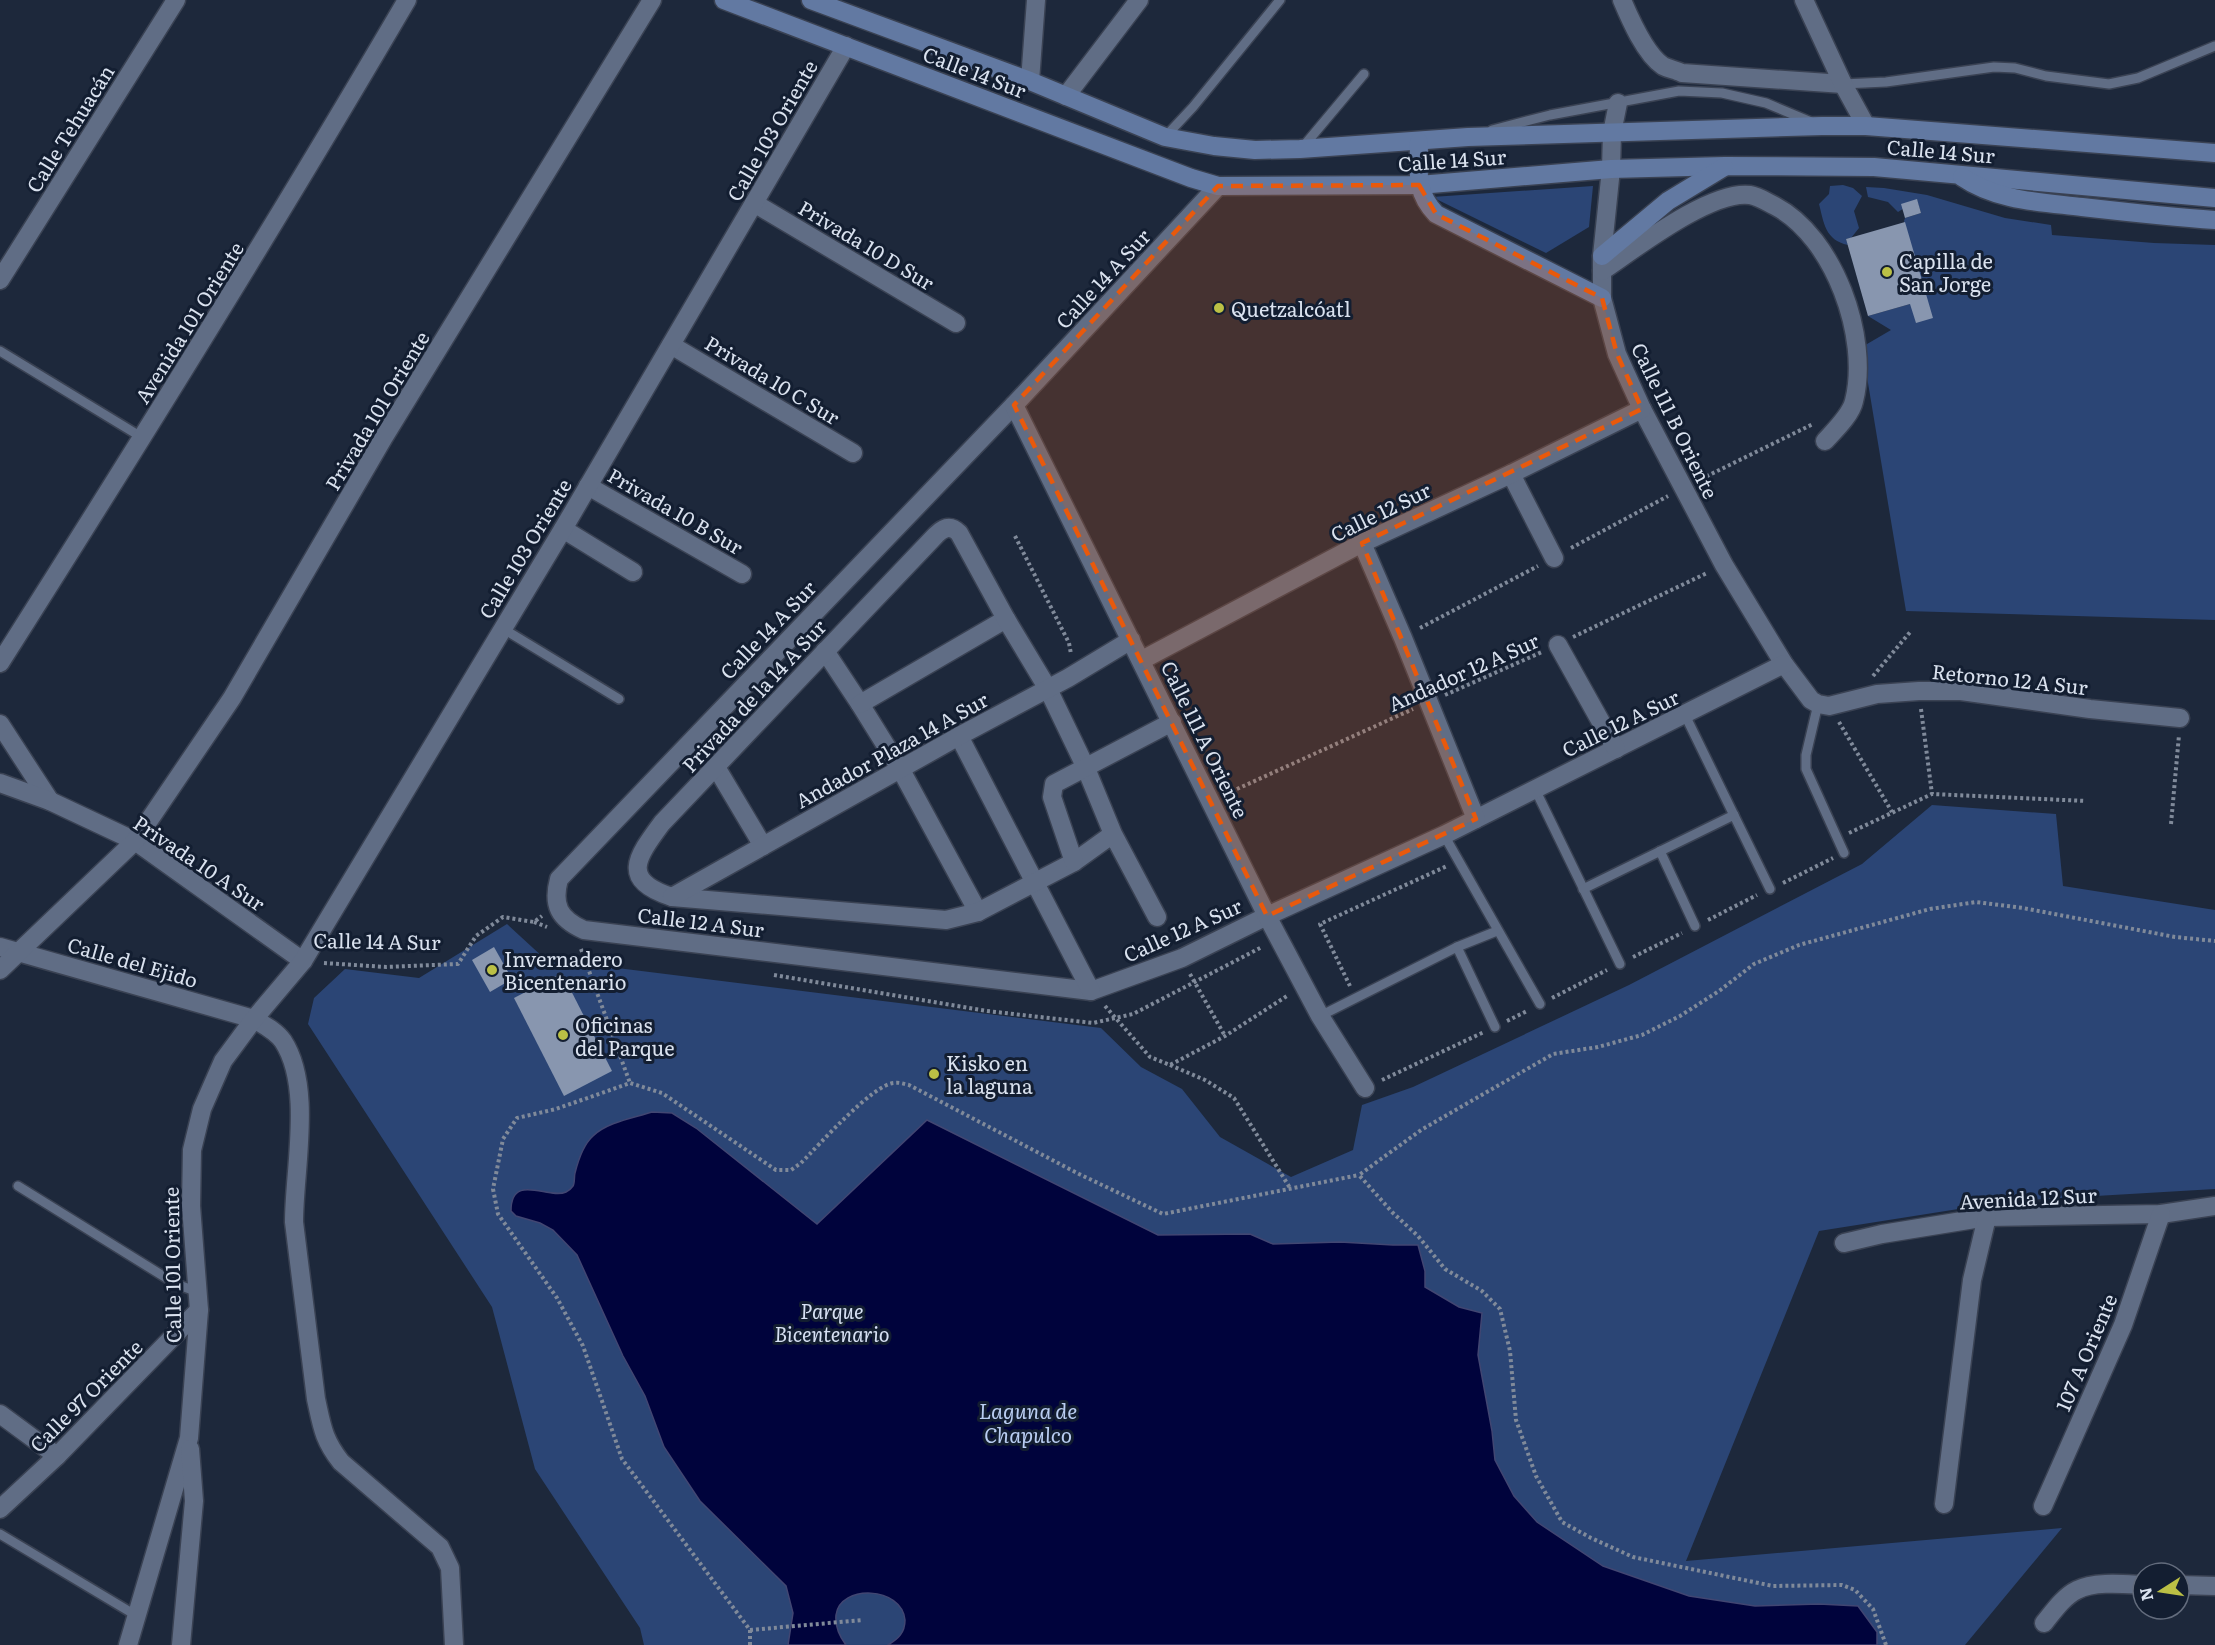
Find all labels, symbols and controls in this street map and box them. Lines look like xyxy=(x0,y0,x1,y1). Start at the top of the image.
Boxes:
street label: Calle 14 Sur xyxy=(919,38,1031,105)
street label: Calle 103 Oriente xyxy=(718,54,824,206)
street label: Calle Tehuacán xyxy=(18,58,120,198)
street label: Calle 14 Sur xyxy=(1886,130,1997,170)
street label: Calle 14 Sur xyxy=(1397,140,1508,178)
street label: Privada 10 D Sur xyxy=(793,192,941,297)
street label: Calle 14 A Sur xyxy=(1048,221,1157,335)
street label: Avenida 101 Oriente xyxy=(126,235,250,409)
place label: Capilla de San Jorge xyxy=(1899,245,1993,298)
marker: Capilla de San Jorge xyxy=(1880,265,1894,279)
place label: Quetzalcóatl xyxy=(1231,293,1351,323)
marker: Quetzalcóatl xyxy=(1212,301,1226,315)
street label: Privada 101 Oriente xyxy=(316,325,436,495)
street label: Privada 10 C Sur xyxy=(700,327,846,431)
street label: Calle 111 B Oriente xyxy=(1625,337,1727,503)
street label: Privada 10 B Sur xyxy=(603,459,750,561)
street label: Calle 103 Oriente xyxy=(470,472,578,624)
street label: Calle 12 Sur xyxy=(1325,474,1436,548)
street label: Calle 14 A Sur xyxy=(712,572,822,685)
street label: Privada de la 14 A Sur xyxy=(674,611,832,778)
street label: Andador 12 A Sur xyxy=(1383,624,1544,718)
street label: Calle 111 A Oriente xyxy=(1155,655,1257,823)
street label: Retorno 12 A Sur xyxy=(1931,655,2090,701)
street label: Calle 12 A Sur xyxy=(1556,680,1684,763)
street label: Andador Plaza 14 A Sur xyxy=(789,683,993,815)
street label: Privada 10 A Sur xyxy=(128,807,272,918)
street label: Calle 12 A Sur xyxy=(1118,889,1247,969)
street label: Calle 12 A Sur xyxy=(636,898,766,944)
street label: Calle 14 A Sur xyxy=(313,924,441,956)
street label: Calle del Ejido xyxy=(64,928,202,994)
place label: Invernadero Bicentenario xyxy=(504,943,626,996)
marker: Invernadero Bicentenario xyxy=(485,963,499,977)
place label: Oficinas del Parque xyxy=(575,1009,675,1062)
marker: Oficinas del Parque xyxy=(556,1028,570,1042)
place label: Kisko en la laguna xyxy=(946,1047,1033,1100)
marker: Kisko en la laguna xyxy=(927,1067,941,1081)
street label: Avenida 12 Sur xyxy=(1959,1178,2098,1216)
street label: Calle 101 Oriente xyxy=(155,1187,187,1343)
street label: 107 A Oriente xyxy=(2047,1289,2123,1415)
park label: Parque Bicentenario xyxy=(774,1295,890,1348)
street label: Calle 97 Oriente xyxy=(22,1332,148,1458)
water label: Laguna de Chapulco xyxy=(979,1394,1077,1449)
north arrow xyxy=(2131,1561,2191,1621)
text: N xyxy=(2132,1585,2158,1603)

